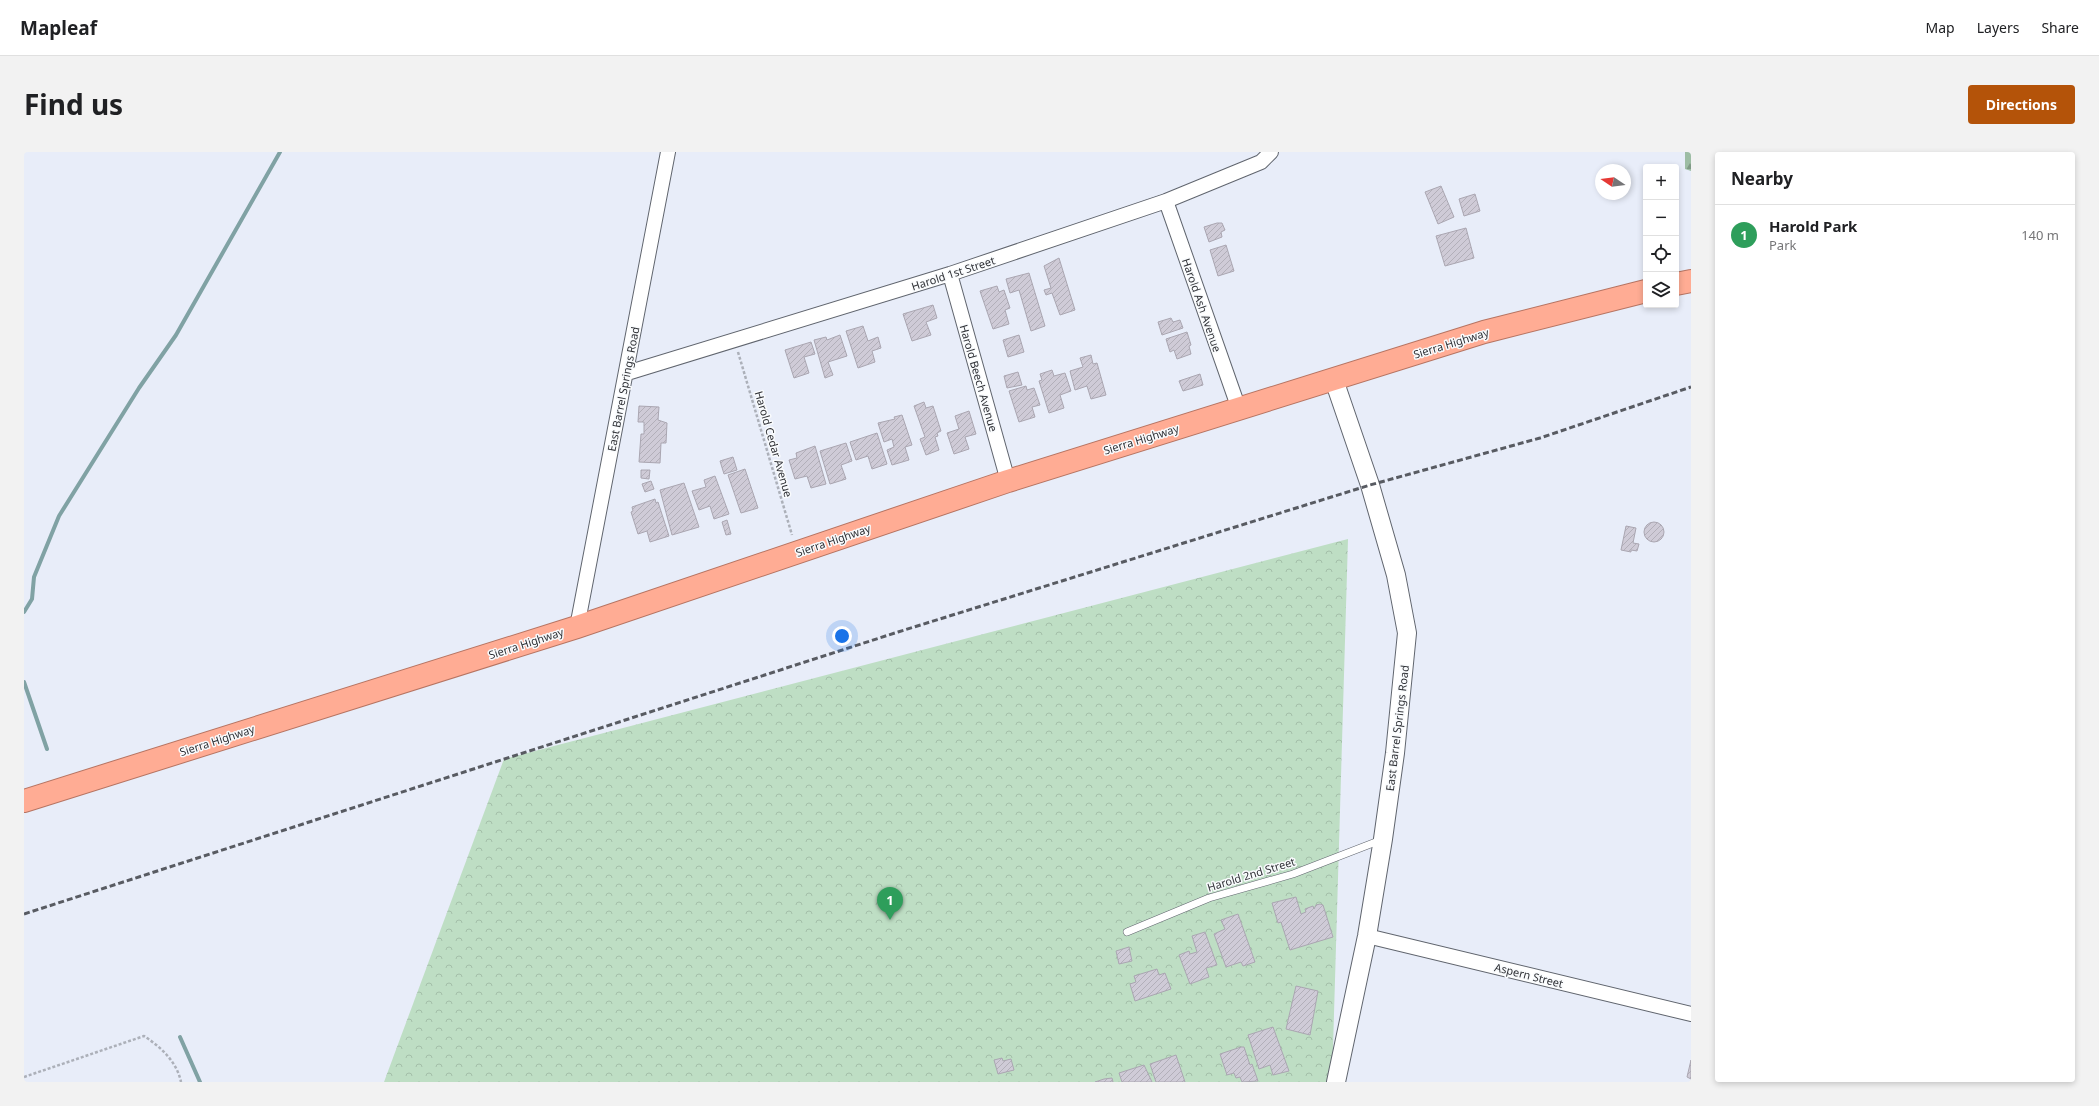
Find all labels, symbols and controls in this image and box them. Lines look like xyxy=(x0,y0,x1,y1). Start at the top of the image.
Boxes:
text: Mapleaf xyxy=(20,15,97,41)
text: Map xyxy=(1926,18,1955,37)
text: Layers xyxy=(1977,18,2019,37)
text: Share xyxy=(2041,18,2079,37)
text: Find us xyxy=(24,85,123,123)
button: Directions xyxy=(1968,85,2075,124)
north arrow xyxy=(1595,164,1631,200)
map controls xyxy=(1643,164,1679,308)
button: + xyxy=(1643,164,1679,200)
text: Nearby xyxy=(1731,167,1793,190)
button: − xyxy=(1643,200,1679,236)
text: Harold Park xyxy=(1769,216,1857,236)
text: 1 xyxy=(1740,226,1748,244)
text: 140 m xyxy=(2021,226,2059,244)
button: locate xyxy=(1643,236,1679,272)
text: Park xyxy=(1769,236,1796,254)
street label: Harold 1st Street xyxy=(909,252,997,294)
street label: Harold Ash Avenue xyxy=(1179,256,1225,354)
button: layers xyxy=(1643,272,1679,308)
street label: Harold Beech Avenue xyxy=(957,323,1001,433)
street label: Sierra Highway xyxy=(1412,324,1491,362)
street label: East Barrel Springs Road xyxy=(604,325,642,453)
street label: Harold Cedar Avenue xyxy=(752,389,796,499)
street label: Sierra Highway xyxy=(1102,420,1181,458)
street label: Sierra Highway xyxy=(794,520,873,560)
street label: Sierra Highway xyxy=(487,624,566,662)
your location xyxy=(832,626,852,646)
street label: East Barrel Springs Road xyxy=(1382,664,1412,792)
street label: Sierra Highway xyxy=(178,721,257,759)
street label: Harold 2nd Street xyxy=(1205,853,1297,895)
pin: 1 xyxy=(877,887,903,920)
street label: Aspern Street xyxy=(1493,959,1565,991)

